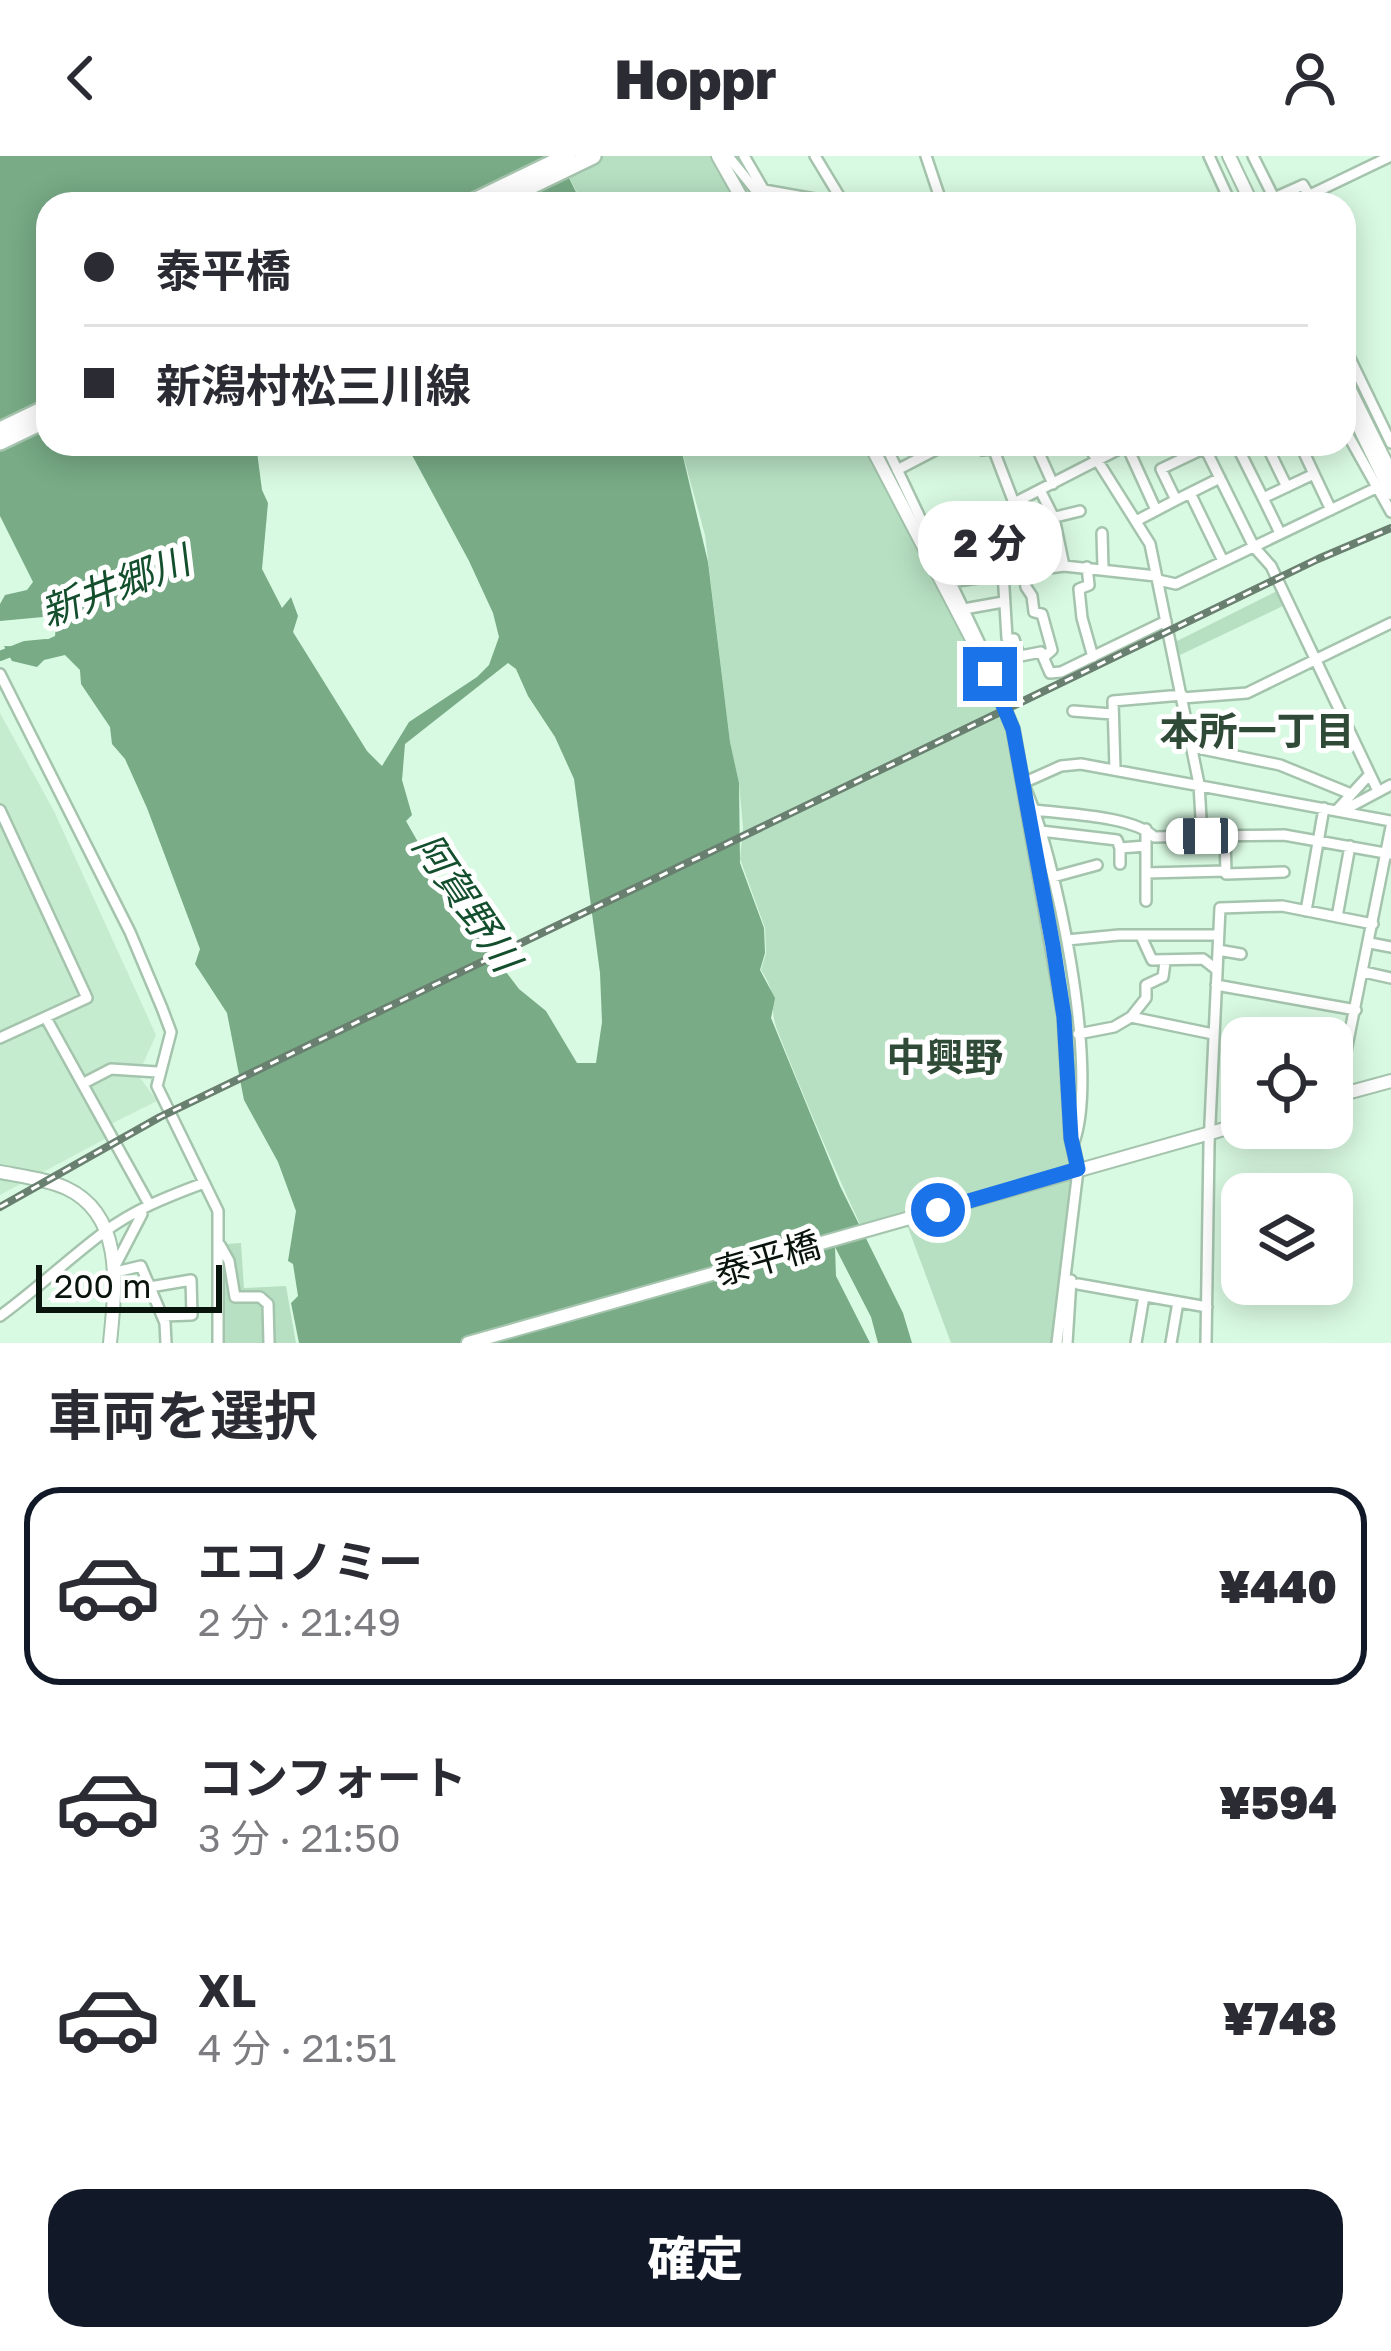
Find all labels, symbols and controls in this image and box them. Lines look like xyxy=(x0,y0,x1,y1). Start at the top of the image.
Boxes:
icon: back xyxy=(48,45,114,111)
icon: person xyxy=(1277,45,1343,111)
text: Hoppr xyxy=(614,46,777,111)
text: 泰平橋 xyxy=(156,243,291,297)
text: 新潟村松三川線 xyxy=(156,358,471,412)
callout: 2 分 xyxy=(918,500,1062,584)
text: 2 分 xyxy=(954,519,1026,566)
water label: 新井郷川 xyxy=(34,534,200,635)
route end xyxy=(963,647,1017,701)
district label: 本所一丁目 xyxy=(1159,707,1355,754)
car xyxy=(1166,817,1238,855)
water label: 阿賀野川 xyxy=(404,824,533,983)
map controls xyxy=(1221,1017,1353,1305)
button: locate xyxy=(1221,1017,1353,1149)
district label: 中興野 xyxy=(886,1033,1004,1080)
button: layers xyxy=(1221,1173,1353,1305)
route start xyxy=(911,1183,965,1237)
street label: 泰平橋 xyxy=(709,1222,825,1293)
scale bar xyxy=(36,1259,222,1312)
text: 200 m xyxy=(54,1266,152,1305)
text: 車両を選択 xyxy=(48,1382,318,1447)
icon: car xyxy=(54,1532,162,1640)
text: エコノミー xyxy=(198,1534,423,1588)
text: ¥440 xyxy=(1218,1559,1337,1613)
text: 2 分 · 21:49 xyxy=(198,1598,401,1645)
icon: car xyxy=(54,1748,162,1856)
text: コンフォート xyxy=(198,1750,467,1804)
text: ¥594 xyxy=(1219,1775,1337,1829)
text: 3 分 · 21:50 xyxy=(198,1814,401,1861)
text: XL xyxy=(198,1963,256,2017)
icon: car xyxy=(54,1964,162,2072)
text: ¥748 xyxy=(1223,1991,1337,2045)
text: 4 分 · 21:51 xyxy=(198,2024,397,2071)
button: 確定 xyxy=(48,2189,1343,2327)

